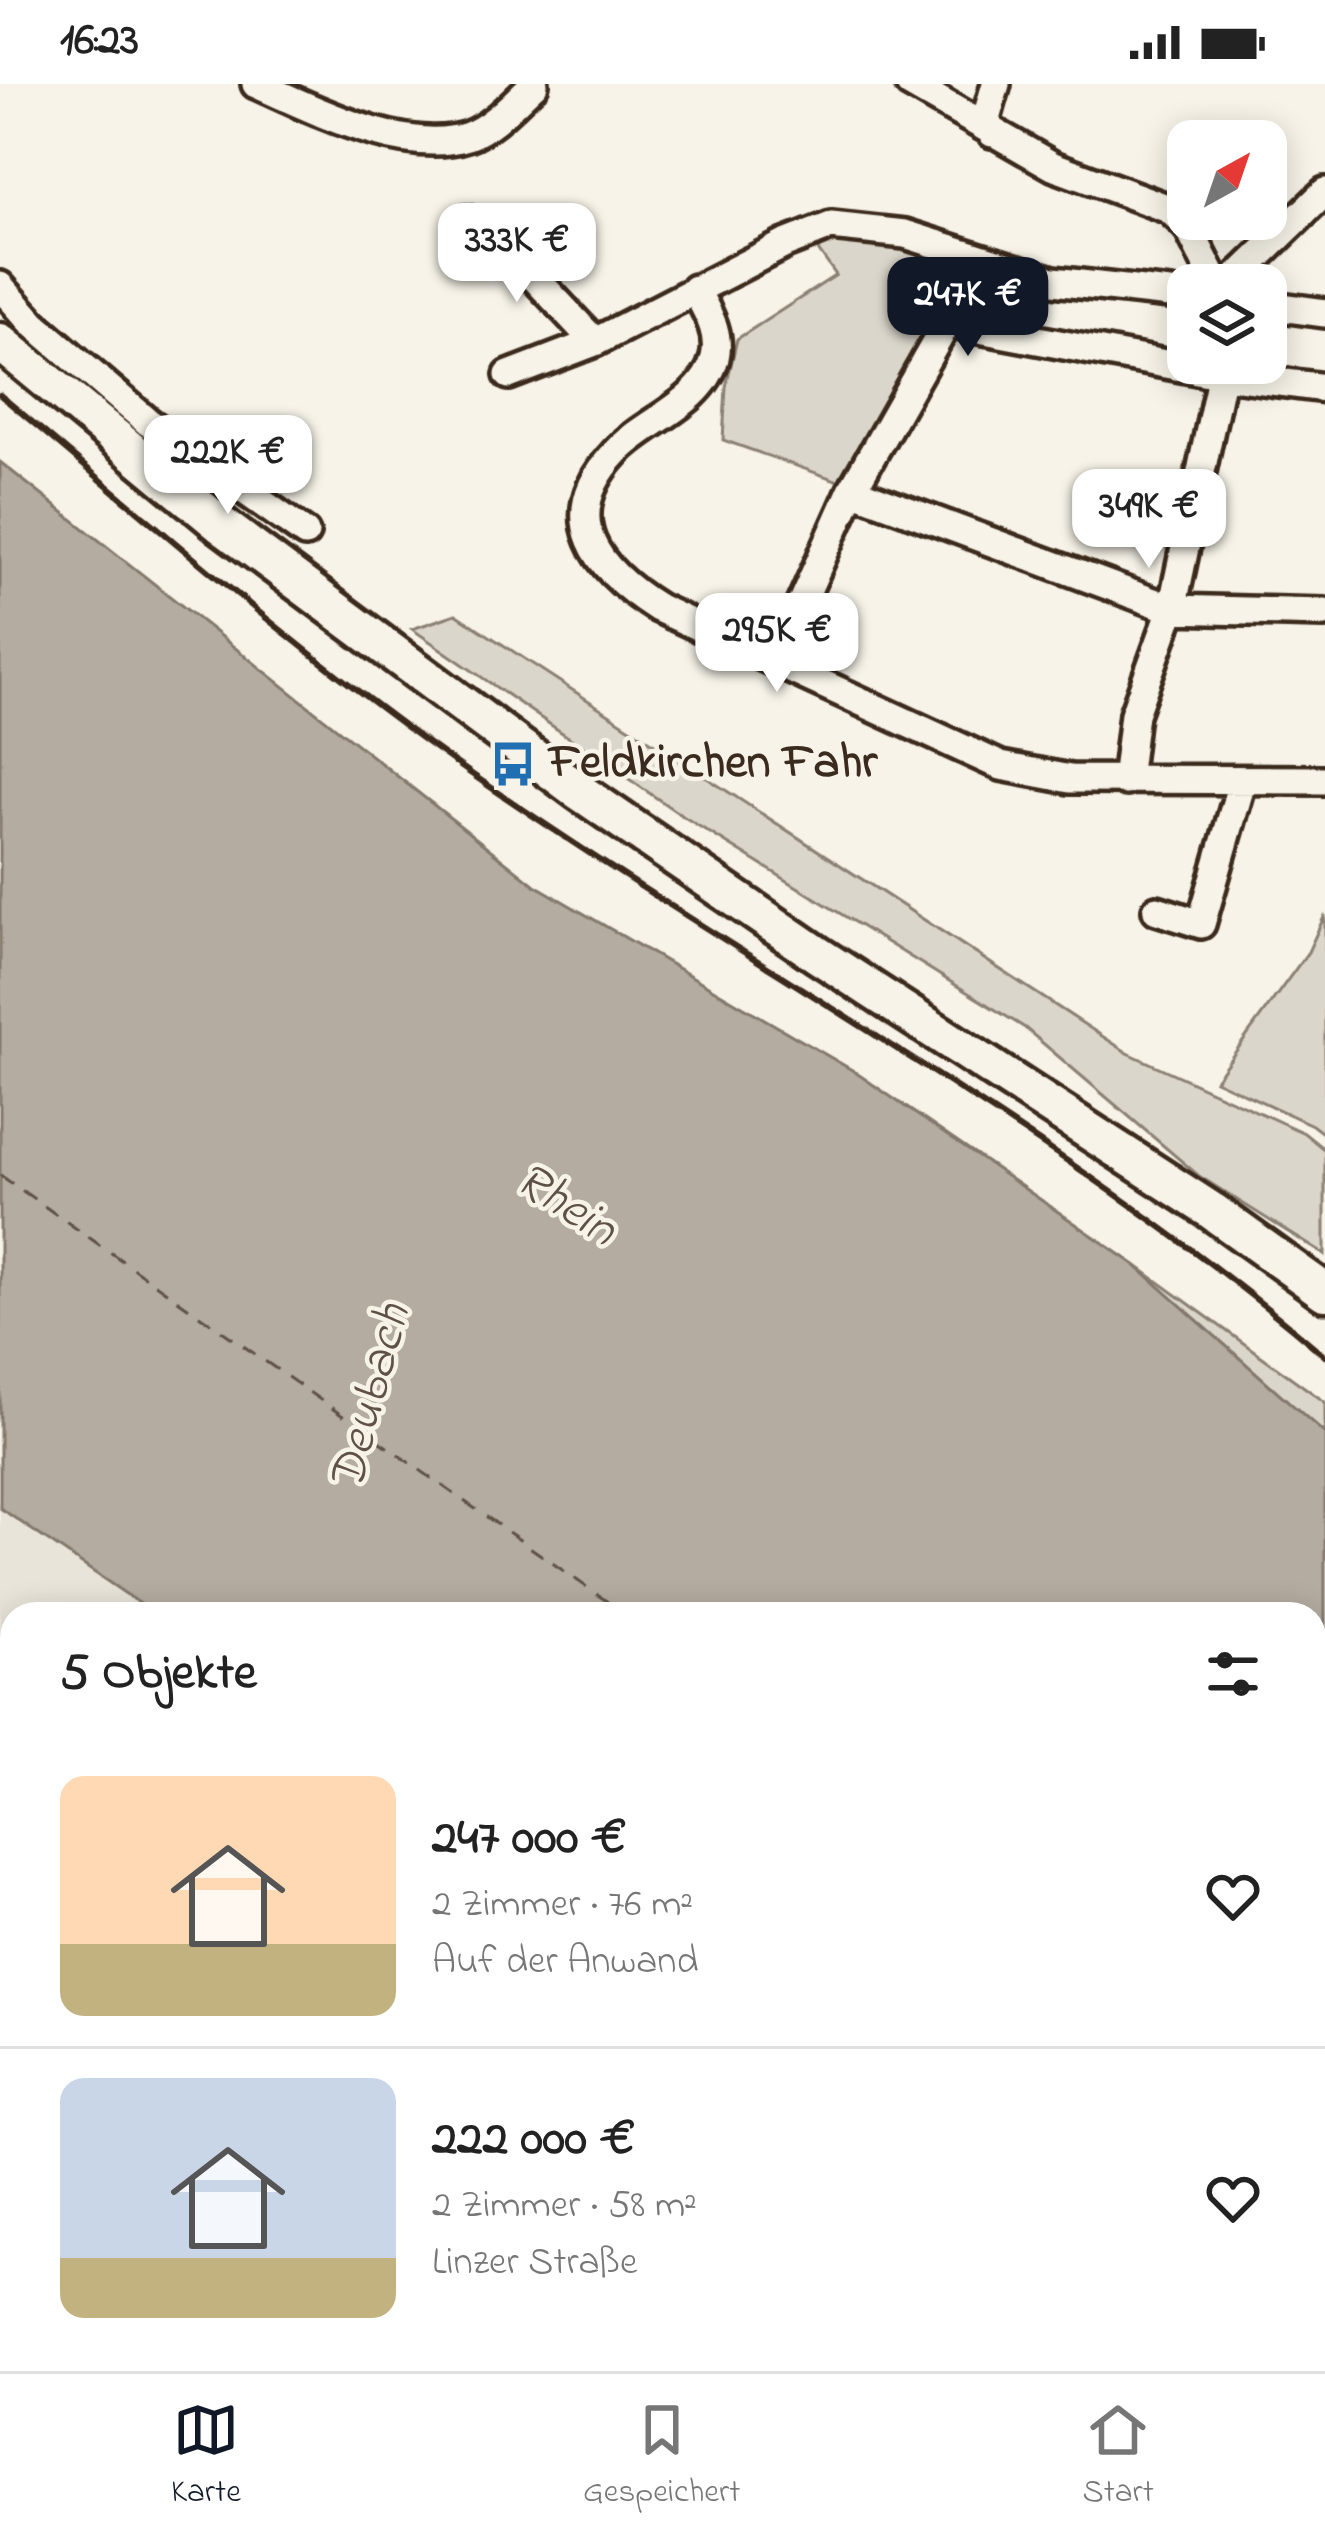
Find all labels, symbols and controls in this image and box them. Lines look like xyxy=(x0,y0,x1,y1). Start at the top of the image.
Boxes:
text: 16:23 xyxy=(60,9,139,75)
north arrow xyxy=(1167,120,1287,240)
map controls xyxy=(1167,120,1287,384)
pin: 333K € xyxy=(419,203,615,305)
text: 333K € xyxy=(465,213,569,270)
pin: 247K € xyxy=(870,257,1066,359)
button: layers xyxy=(1167,264,1287,384)
text: 247K € xyxy=(914,267,1022,324)
pin: 222K € xyxy=(130,415,326,517)
text: 222K € xyxy=(171,425,285,482)
pin: 349K € xyxy=(1051,469,1247,571)
text: 349K € xyxy=(1099,479,1199,536)
pin: 295K € xyxy=(679,593,875,695)
text: 295K € xyxy=(722,603,832,660)
place label: Feldkirchen Fahr xyxy=(547,729,878,799)
bus stop icon: Feldkirchen Fahr xyxy=(488,739,538,789)
water label: Rhein xyxy=(499,1145,633,1268)
water label: Deubach xyxy=(311,1295,433,1500)
text: 5 Objekte xyxy=(60,1637,257,1712)
icon: filters xyxy=(1200,1641,1266,1707)
text: 247 000 € xyxy=(432,1802,627,1877)
icon: home xyxy=(156,1824,300,1968)
icon: heart xyxy=(1200,1863,1266,1929)
text: 2 Zimmer · 76 m² xyxy=(432,1877,693,1934)
text: Auf der Anwand xyxy=(432,1934,698,1991)
text: 222 000 € xyxy=(432,2103,635,2178)
icon: home xyxy=(156,2126,300,2270)
icon: heart xyxy=(1200,2165,1266,2231)
text: 2 Zimmer · 58 m² xyxy=(432,2178,697,2235)
text: Linzer Straße xyxy=(432,2235,638,2292)
tab: Karte xyxy=(171,2397,241,2517)
tab: Gespeichert xyxy=(583,2397,740,2517)
tab: Start xyxy=(1083,2397,1154,2517)

